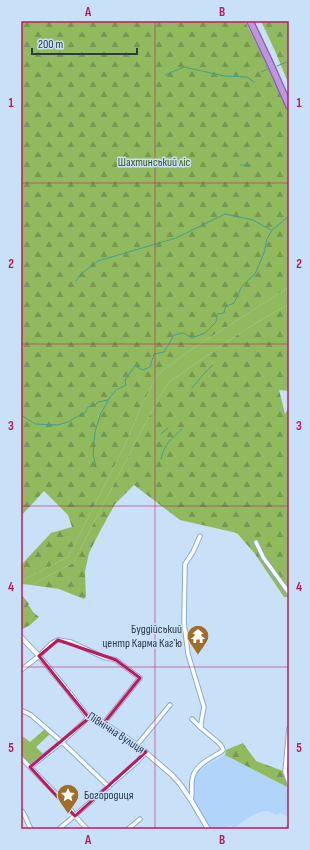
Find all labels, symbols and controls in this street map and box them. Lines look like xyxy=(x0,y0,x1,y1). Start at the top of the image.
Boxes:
text: A xyxy=(84,4,92,20)
text: B xyxy=(219,4,225,20)
scale bar xyxy=(32,30,137,56)
text: 200 m xyxy=(38,37,64,52)
text: 1 xyxy=(8,95,14,111)
text: 1 xyxy=(296,95,302,111)
park label: Шахтинський ліс xyxy=(118,155,190,170)
text: 2 xyxy=(8,256,14,272)
text: 2 xyxy=(296,256,302,272)
text: 3 xyxy=(8,418,14,434)
text: 3 xyxy=(296,418,302,434)
text: 4 xyxy=(8,579,14,595)
text: 4 xyxy=(296,579,302,595)
place label: Буддійський центр Карма Кагʼю xyxy=(102,622,182,651)
temple icon: Буддійський центр Карма Кагʼю xyxy=(185,623,211,656)
street label: Північна вулиця xyxy=(84,709,148,757)
text: 5 xyxy=(8,740,14,756)
text: 5 xyxy=(296,740,302,756)
place icon: Богородиця xyxy=(55,782,81,815)
place label: Богородиця xyxy=(84,788,134,803)
text: A xyxy=(84,832,92,848)
text: B xyxy=(219,832,225,848)

